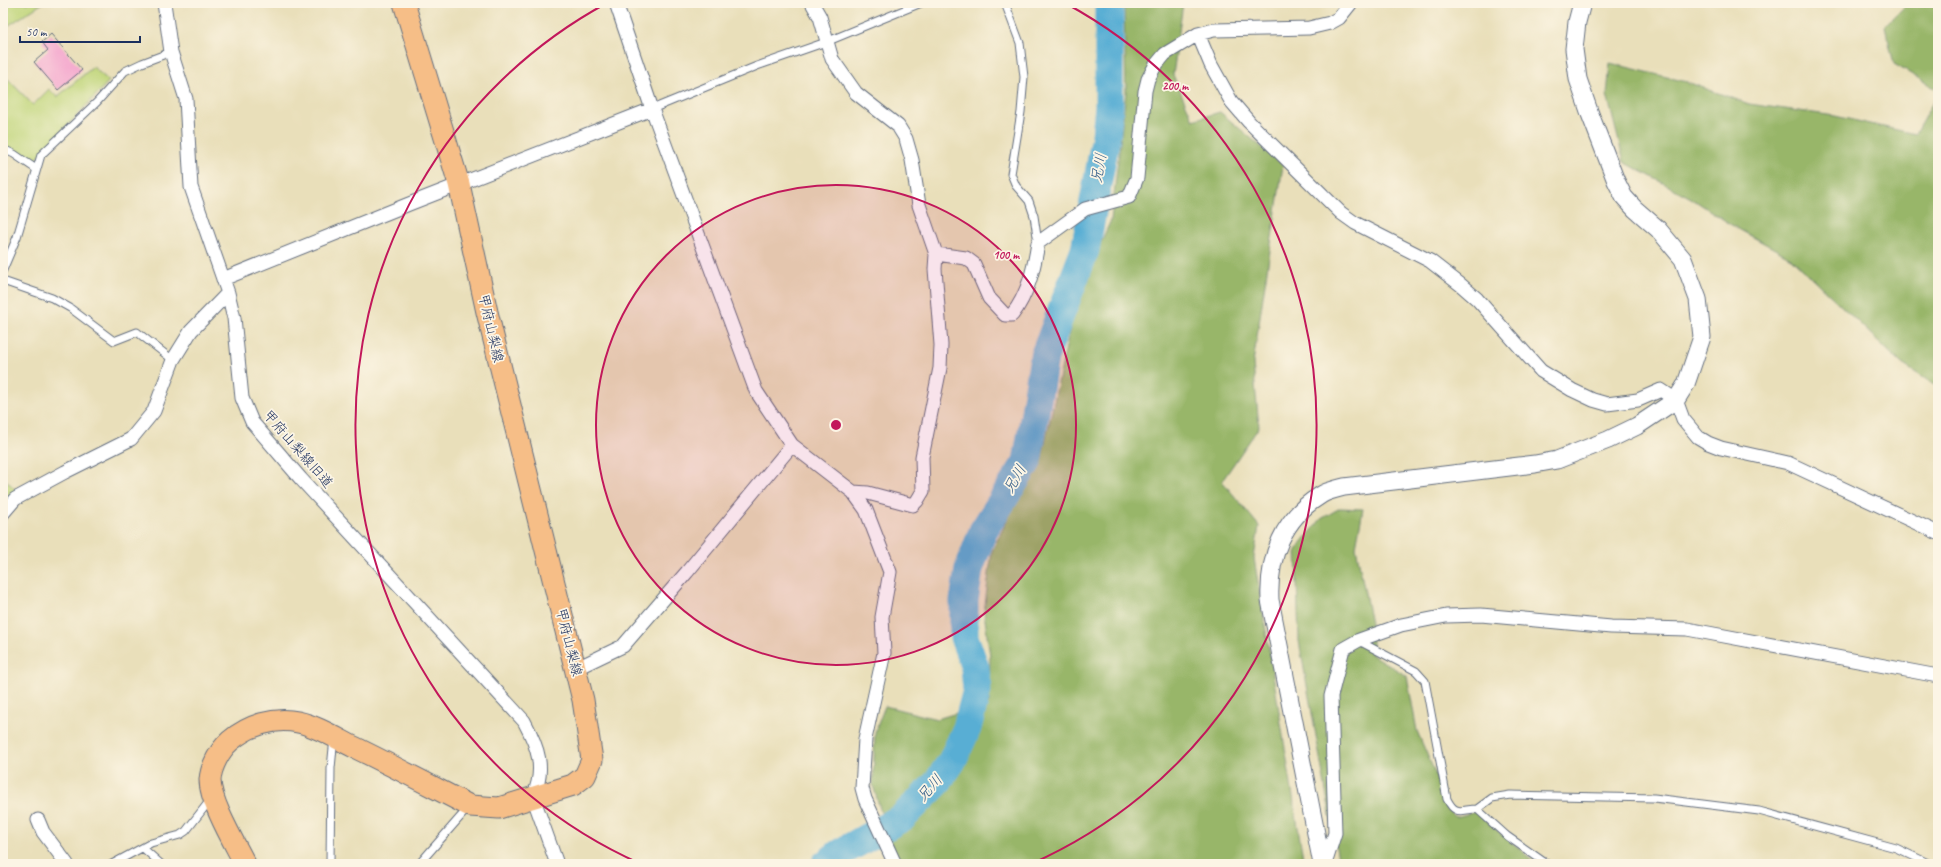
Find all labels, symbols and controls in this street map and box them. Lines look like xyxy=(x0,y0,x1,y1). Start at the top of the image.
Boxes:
scale bar xyxy=(20,18,140,44)
text: 50 m xyxy=(26,24,48,40)
text: 200 m xyxy=(1162,78,1189,94)
water label: 兄川 xyxy=(1087,152,1111,184)
text: 100 m xyxy=(993,247,1020,263)
street label: 甲府山梨線 xyxy=(475,292,507,364)
street label: 甲府山梨線旧道 xyxy=(259,406,337,492)
centre of rings xyxy=(829,418,843,432)
water label: 兄川 xyxy=(999,461,1031,497)
street label: 甲府山梨線 xyxy=(552,606,586,678)
water label: 兄川 xyxy=(913,770,947,806)

